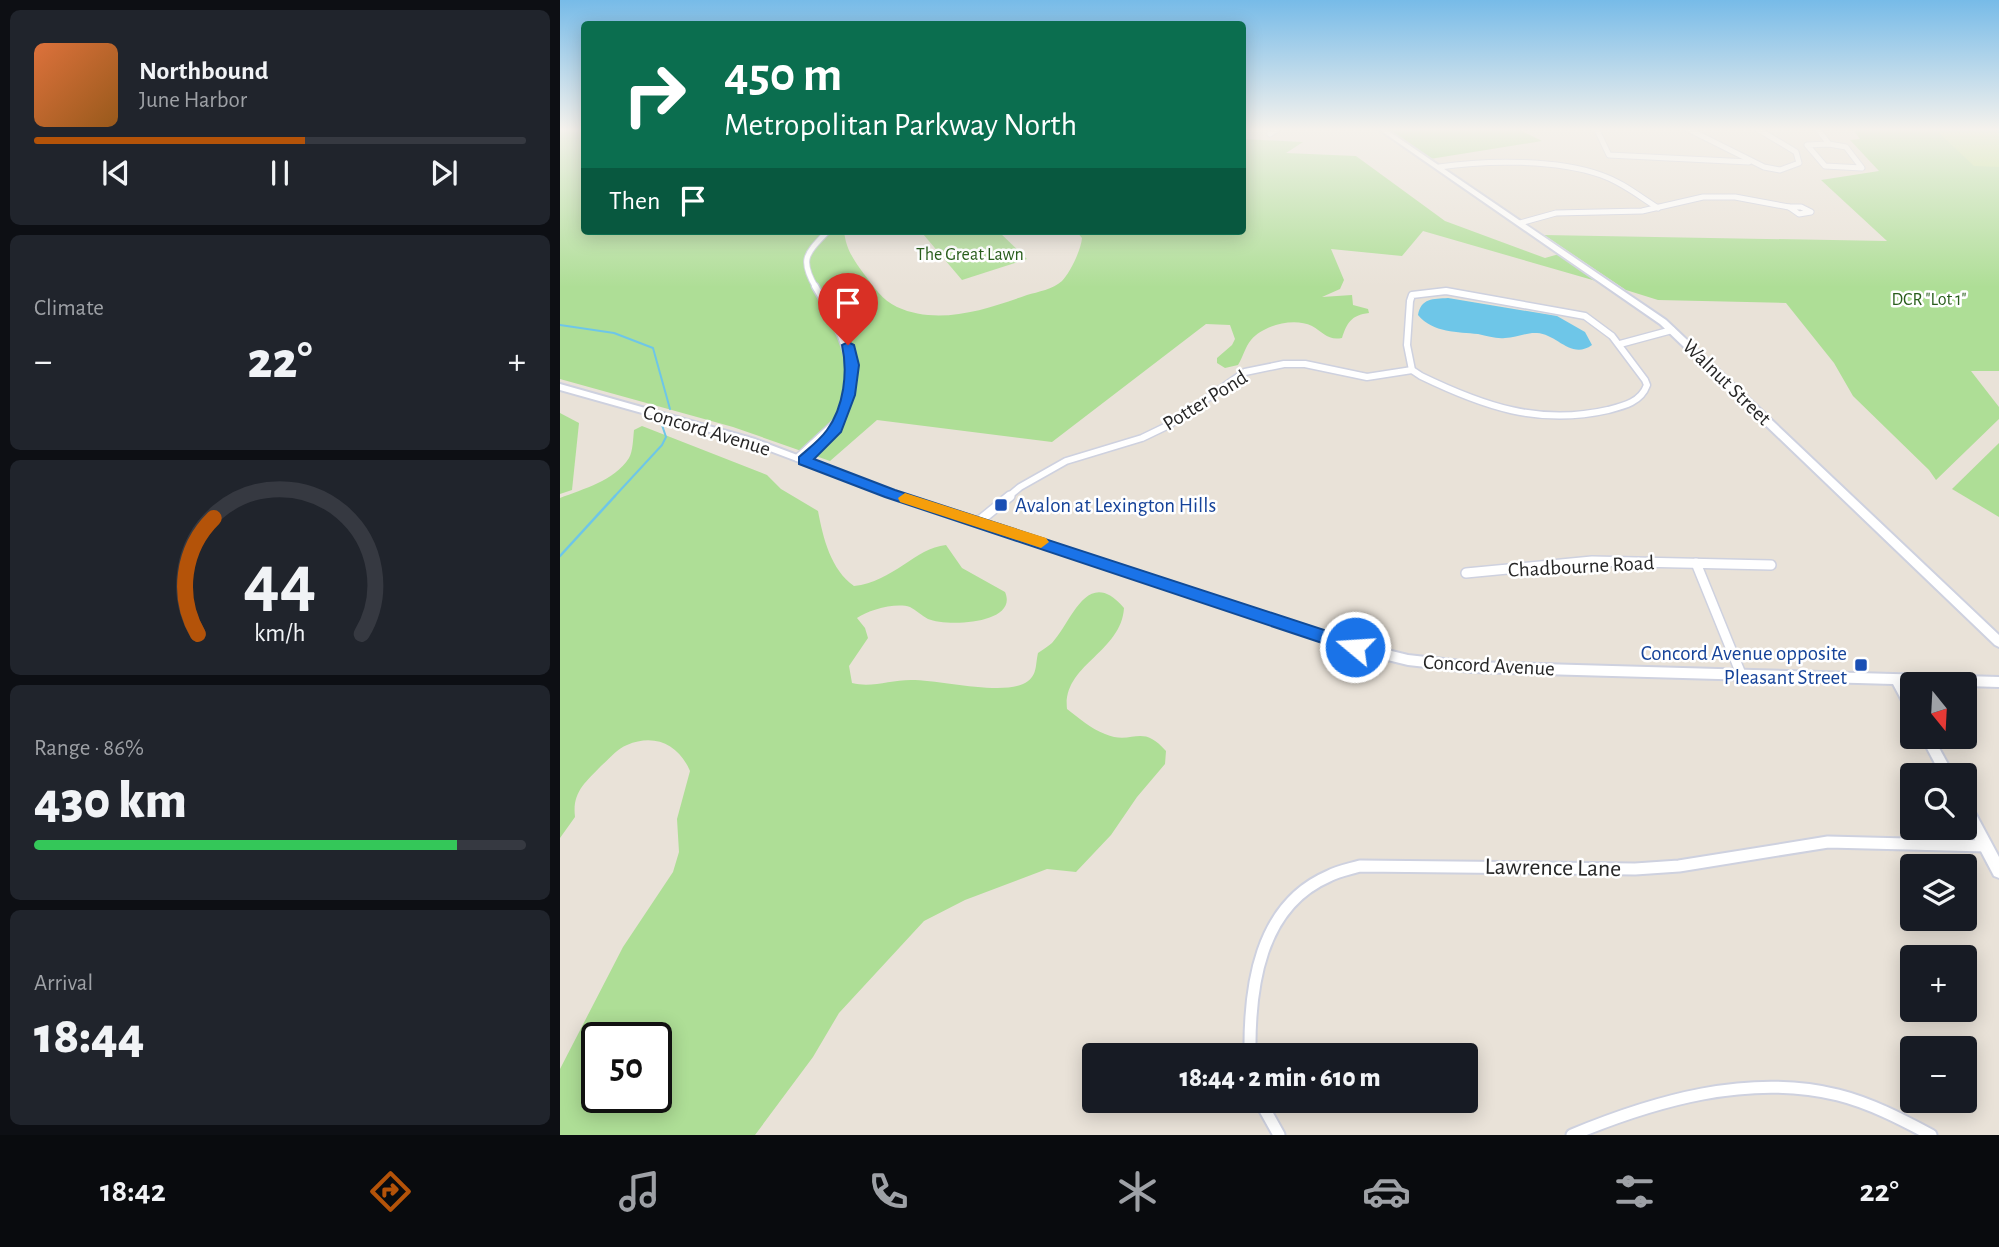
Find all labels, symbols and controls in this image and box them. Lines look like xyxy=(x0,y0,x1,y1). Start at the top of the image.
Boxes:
icon: right xyxy=(609,49,700,140)
text: 450 m xyxy=(724,51,842,100)
text: Northbound xyxy=(139,58,268,84)
text: June Harbor xyxy=(139,89,247,112)
text: Metropolitan Parkway North xyxy=(724,109,1077,141)
icon: previous xyxy=(97,154,135,192)
icon: pause xyxy=(261,154,299,192)
icon: next xyxy=(425,154,463,192)
icon: arrive xyxy=(674,182,712,220)
text: Then xyxy=(609,188,660,214)
park label: The Great Lawn xyxy=(916,246,1024,264)
pin xyxy=(818,273,878,345)
icon: arrive xyxy=(829,284,867,322)
park label: DCR "Lot 1" xyxy=(1891,291,1967,309)
text: Climate xyxy=(34,297,104,320)
text: 22° xyxy=(247,335,313,387)
street label: Walnut Street xyxy=(1678,335,1775,430)
text: − xyxy=(34,343,52,381)
text: + xyxy=(508,343,526,381)
street label: Potter Pond xyxy=(1159,366,1251,435)
street label: Concord Avenue xyxy=(641,401,773,460)
place label: Avalon at Lexington Hills xyxy=(1015,495,1216,516)
marker: Avalon at Lexington Hills xyxy=(993,497,1009,513)
text: 44 xyxy=(243,546,317,619)
street label: Chadbourne Road xyxy=(1507,552,1655,581)
position arrow xyxy=(1318,610,1392,684)
text: km/h xyxy=(254,620,306,645)
place label: Concord Avenue opposite Pleasant Street xyxy=(1641,643,1847,688)
street label: Concord Avenue xyxy=(1423,652,1555,679)
marker: Concord Avenue opposite Pleasant Street xyxy=(1853,657,1869,673)
north arrow xyxy=(1900,672,1978,749)
map controls xyxy=(1900,672,1977,1113)
text: Range · 86% xyxy=(34,737,144,760)
button: search xyxy=(1900,763,1977,840)
text: 430 km xyxy=(34,775,187,827)
button: layers xyxy=(1900,854,1977,931)
street label: Lawrence Lane xyxy=(1484,855,1622,881)
button: + xyxy=(1900,945,1977,1022)
text: Arrival xyxy=(34,972,93,995)
text: 18:44 xyxy=(34,1010,145,1062)
speed limit sign: 50 xyxy=(581,1022,672,1113)
button: − xyxy=(1900,1036,1977,1113)
text: 18:44 · 2 min · 610 m xyxy=(1179,1065,1381,1091)
icon: directions xyxy=(366,1167,415,1216)
icon: music xyxy=(615,1167,664,1216)
icon: phone xyxy=(864,1167,913,1216)
icon: climate xyxy=(1113,1167,1162,1216)
icon: car xyxy=(1362,1167,1411,1216)
icon: filters xyxy=(1610,1167,1659,1216)
text: 18:42 xyxy=(100,1175,166,1207)
text: 22° xyxy=(1859,1175,1899,1207)

